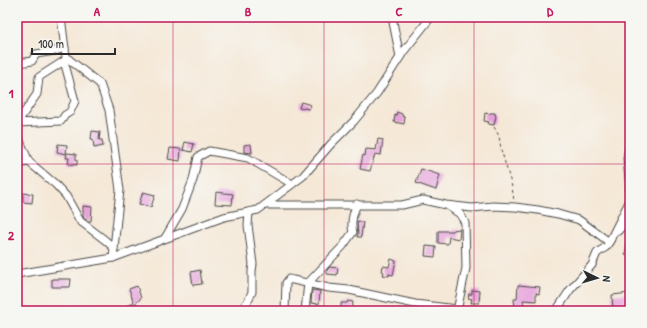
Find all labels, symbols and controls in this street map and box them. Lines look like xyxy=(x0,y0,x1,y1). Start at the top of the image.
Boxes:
text: A xyxy=(94,2,101,20)
text: B xyxy=(245,2,252,20)
text: C xyxy=(395,2,403,20)
text: D xyxy=(547,2,554,20)
scale bar xyxy=(32,30,115,56)
text: 100 m xyxy=(38,35,64,52)
text: 1 xyxy=(9,84,14,102)
text: 2 xyxy=(8,226,15,244)
north arrow xyxy=(577,258,617,298)
text: N xyxy=(600,275,614,283)

